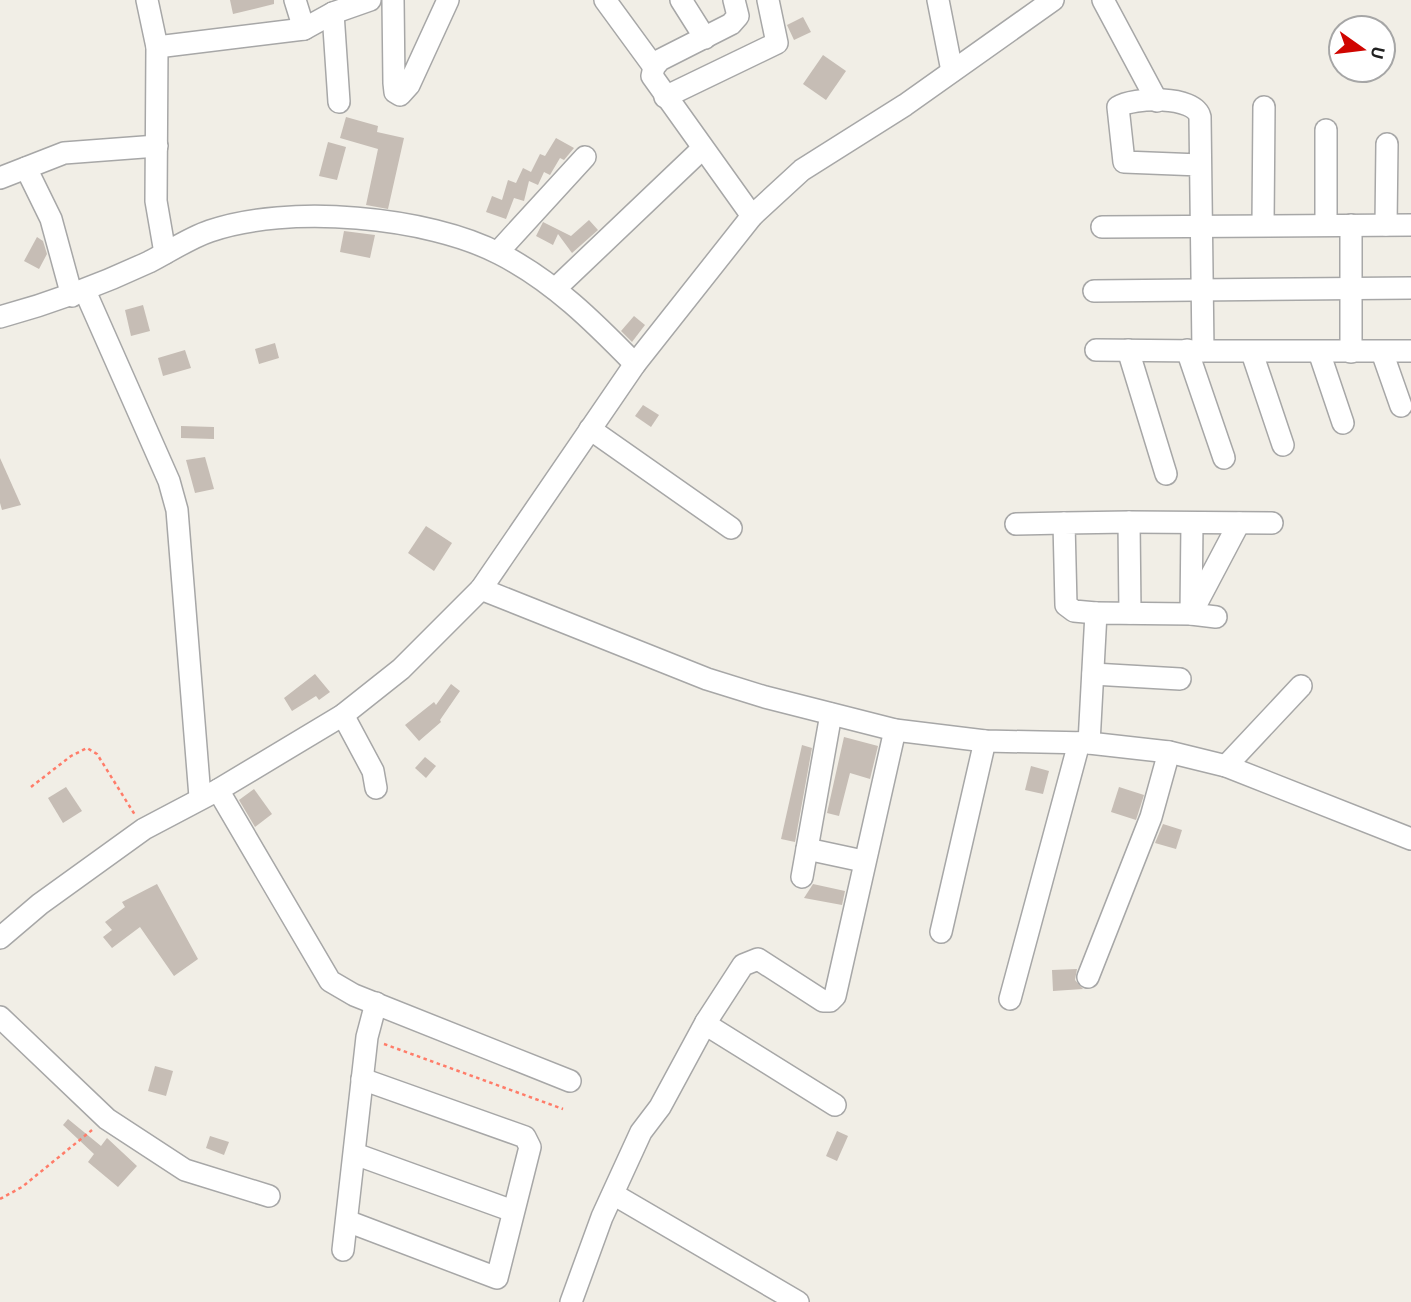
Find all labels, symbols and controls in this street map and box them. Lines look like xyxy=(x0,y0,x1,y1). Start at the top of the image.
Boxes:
north arrow xyxy=(1327,14,1397,84)
text: U xyxy=(1366,45,1388,61)

